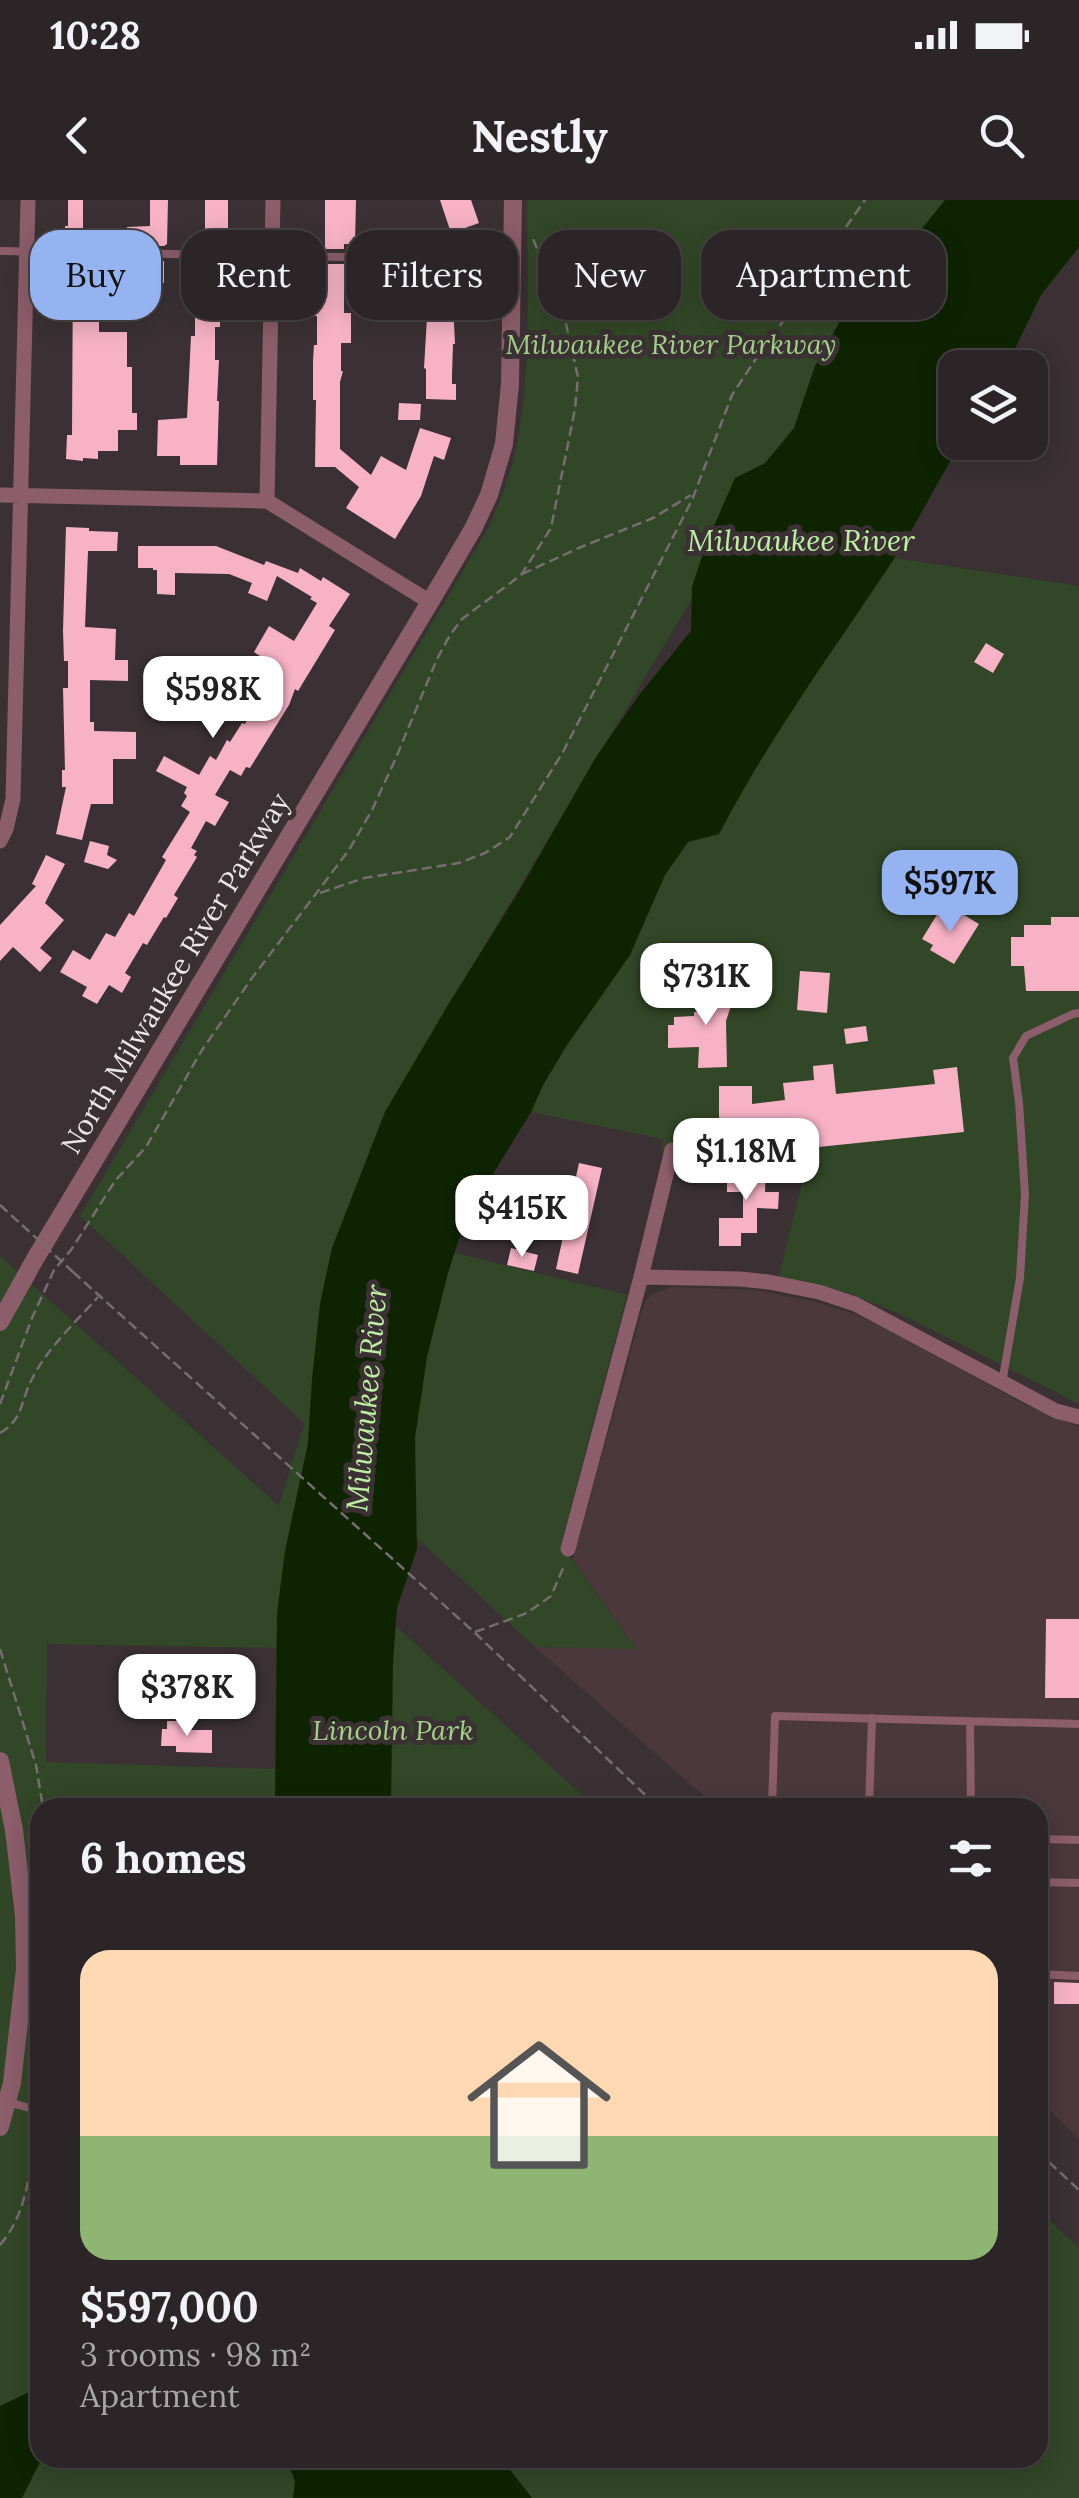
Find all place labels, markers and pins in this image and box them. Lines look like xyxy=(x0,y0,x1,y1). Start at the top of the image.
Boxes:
pin: $598K xyxy=(143,656,283,741)
pin: $597K xyxy=(880,850,1020,935)
pin: $731K xyxy=(636,943,776,1028)
pin: $1.18M xyxy=(665,1118,827,1203)
pin: $415K xyxy=(452,1175,592,1260)
pin: $378K xyxy=(117,1654,257,1739)

